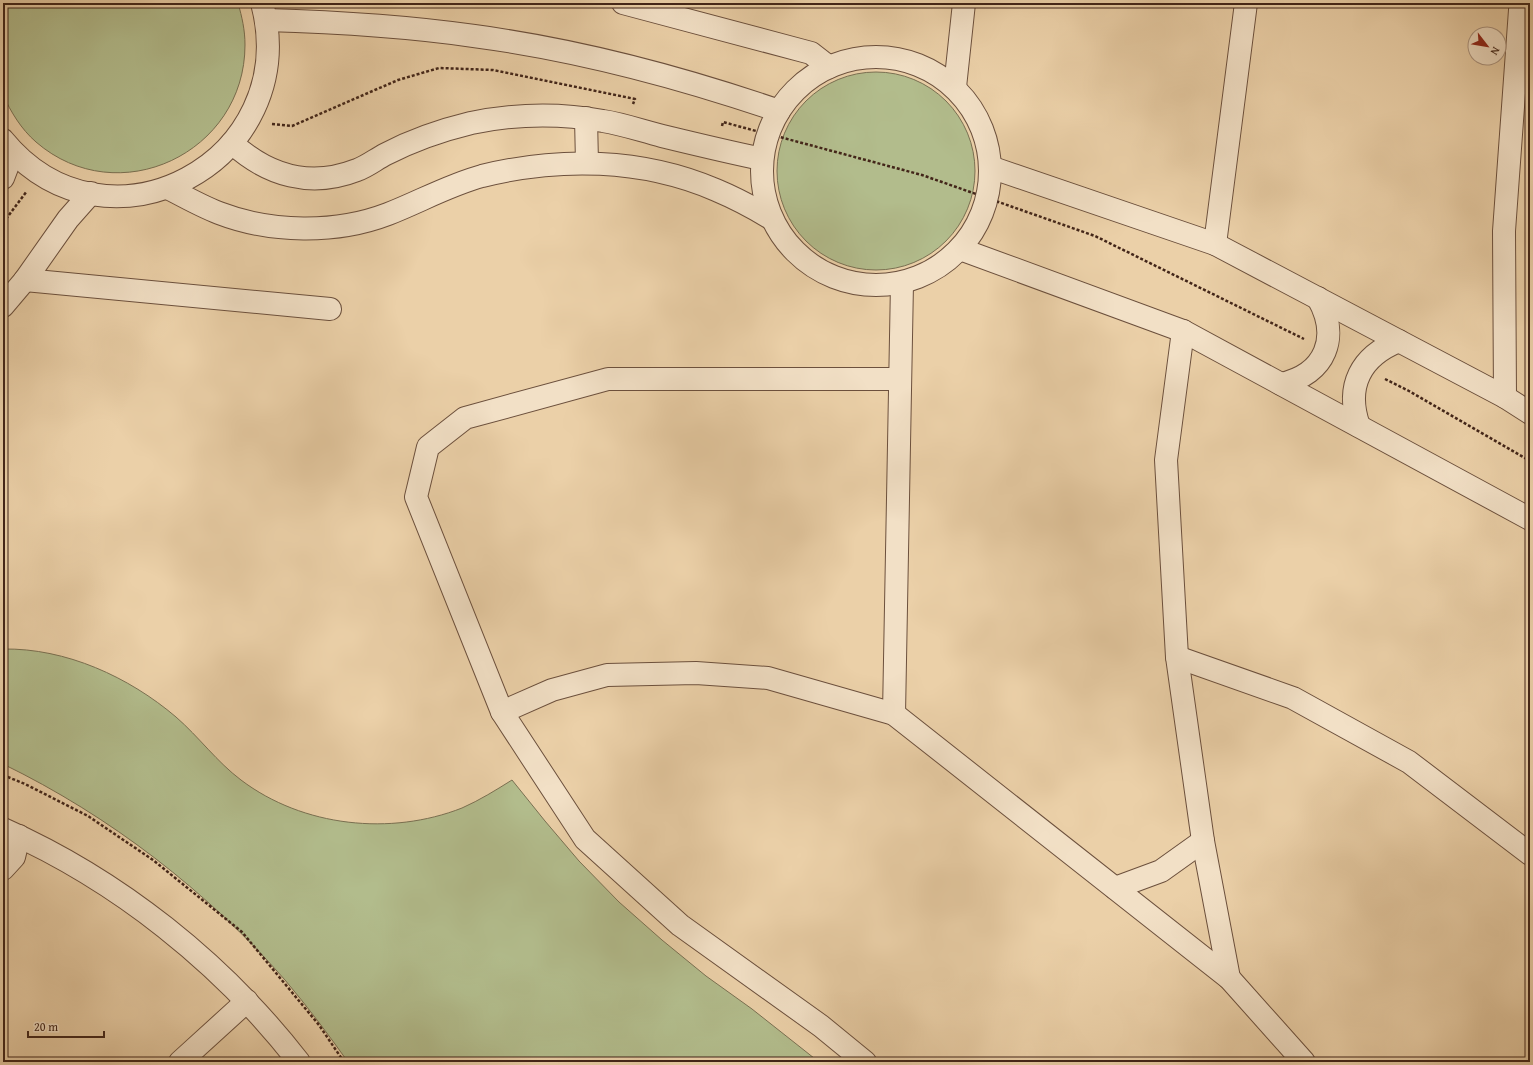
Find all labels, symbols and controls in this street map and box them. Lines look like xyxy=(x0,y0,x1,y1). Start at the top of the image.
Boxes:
north arrow xyxy=(1467,26,1507,66)
text: N xyxy=(1486,44,1504,59)
scale bar xyxy=(28,1013,104,1039)
text: 20 m xyxy=(34,1018,58,1035)

